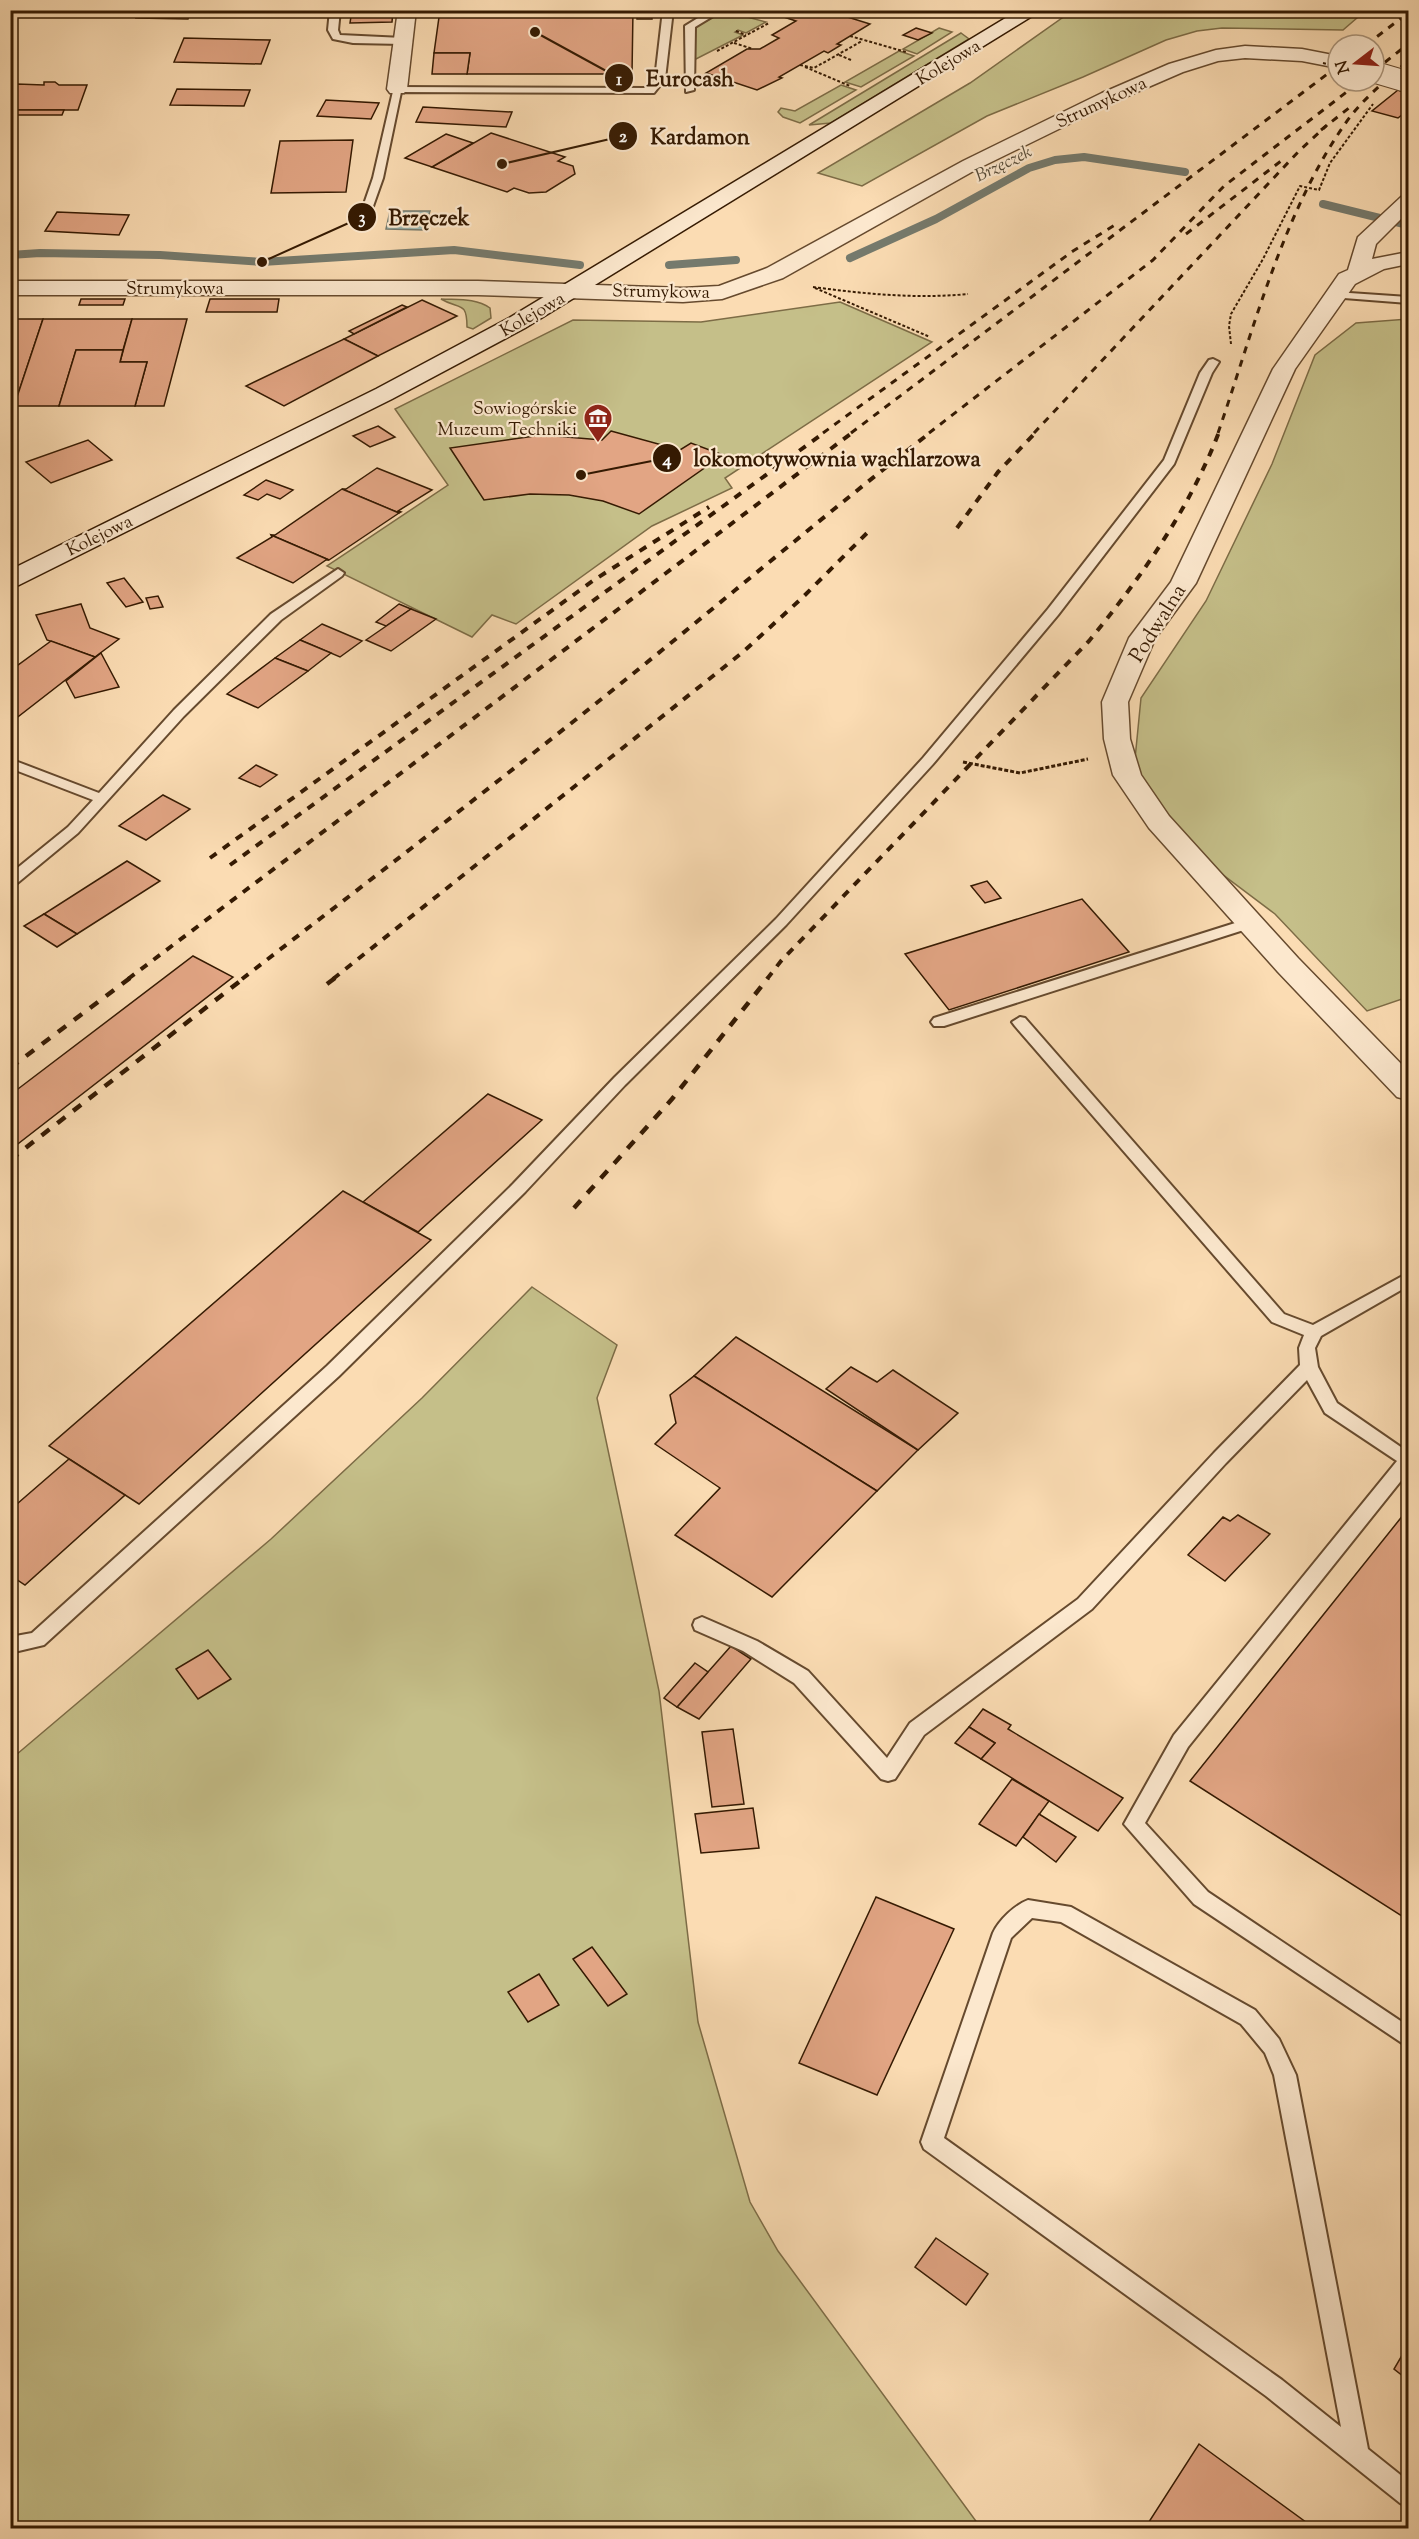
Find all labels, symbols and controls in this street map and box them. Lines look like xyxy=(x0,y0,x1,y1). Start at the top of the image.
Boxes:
north arrow xyxy=(1326,33,1386,93)
street label: Kolejowa xyxy=(912,34,986,93)
text: N xyxy=(1331,57,1357,76)
callout: Eurocash xyxy=(604,58,746,98)
text: Eurocash xyxy=(646,65,734,97)
text: 1 xyxy=(616,68,623,94)
street label: Strumykowa xyxy=(1052,71,1152,136)
callout: Kardamon xyxy=(608,116,762,156)
text: Kardamon xyxy=(650,123,750,155)
text: 2 xyxy=(619,125,628,151)
water label: Brzęczek xyxy=(971,140,1037,190)
callout: Brzęczek xyxy=(347,197,482,237)
text: Brzęczek xyxy=(388,204,470,236)
text: 3 xyxy=(358,206,366,232)
street label: Strumykowa xyxy=(126,277,224,303)
street label: Strumykowa xyxy=(612,279,710,307)
street label: Kolejowa xyxy=(496,287,570,345)
place label: Sowiogórskie Muzeum Techniki xyxy=(437,397,577,444)
museum icon: Sowiogórskie Muzeum Techniki xyxy=(582,402,614,444)
callout: lokomotywownia wachlarzowa xyxy=(652,438,993,478)
text: lokomotywownia wachlarzowa xyxy=(693,445,981,477)
text: 4 xyxy=(661,448,672,474)
street label: Kolejowa xyxy=(62,510,138,564)
street label: Podwalna xyxy=(1123,579,1195,669)

